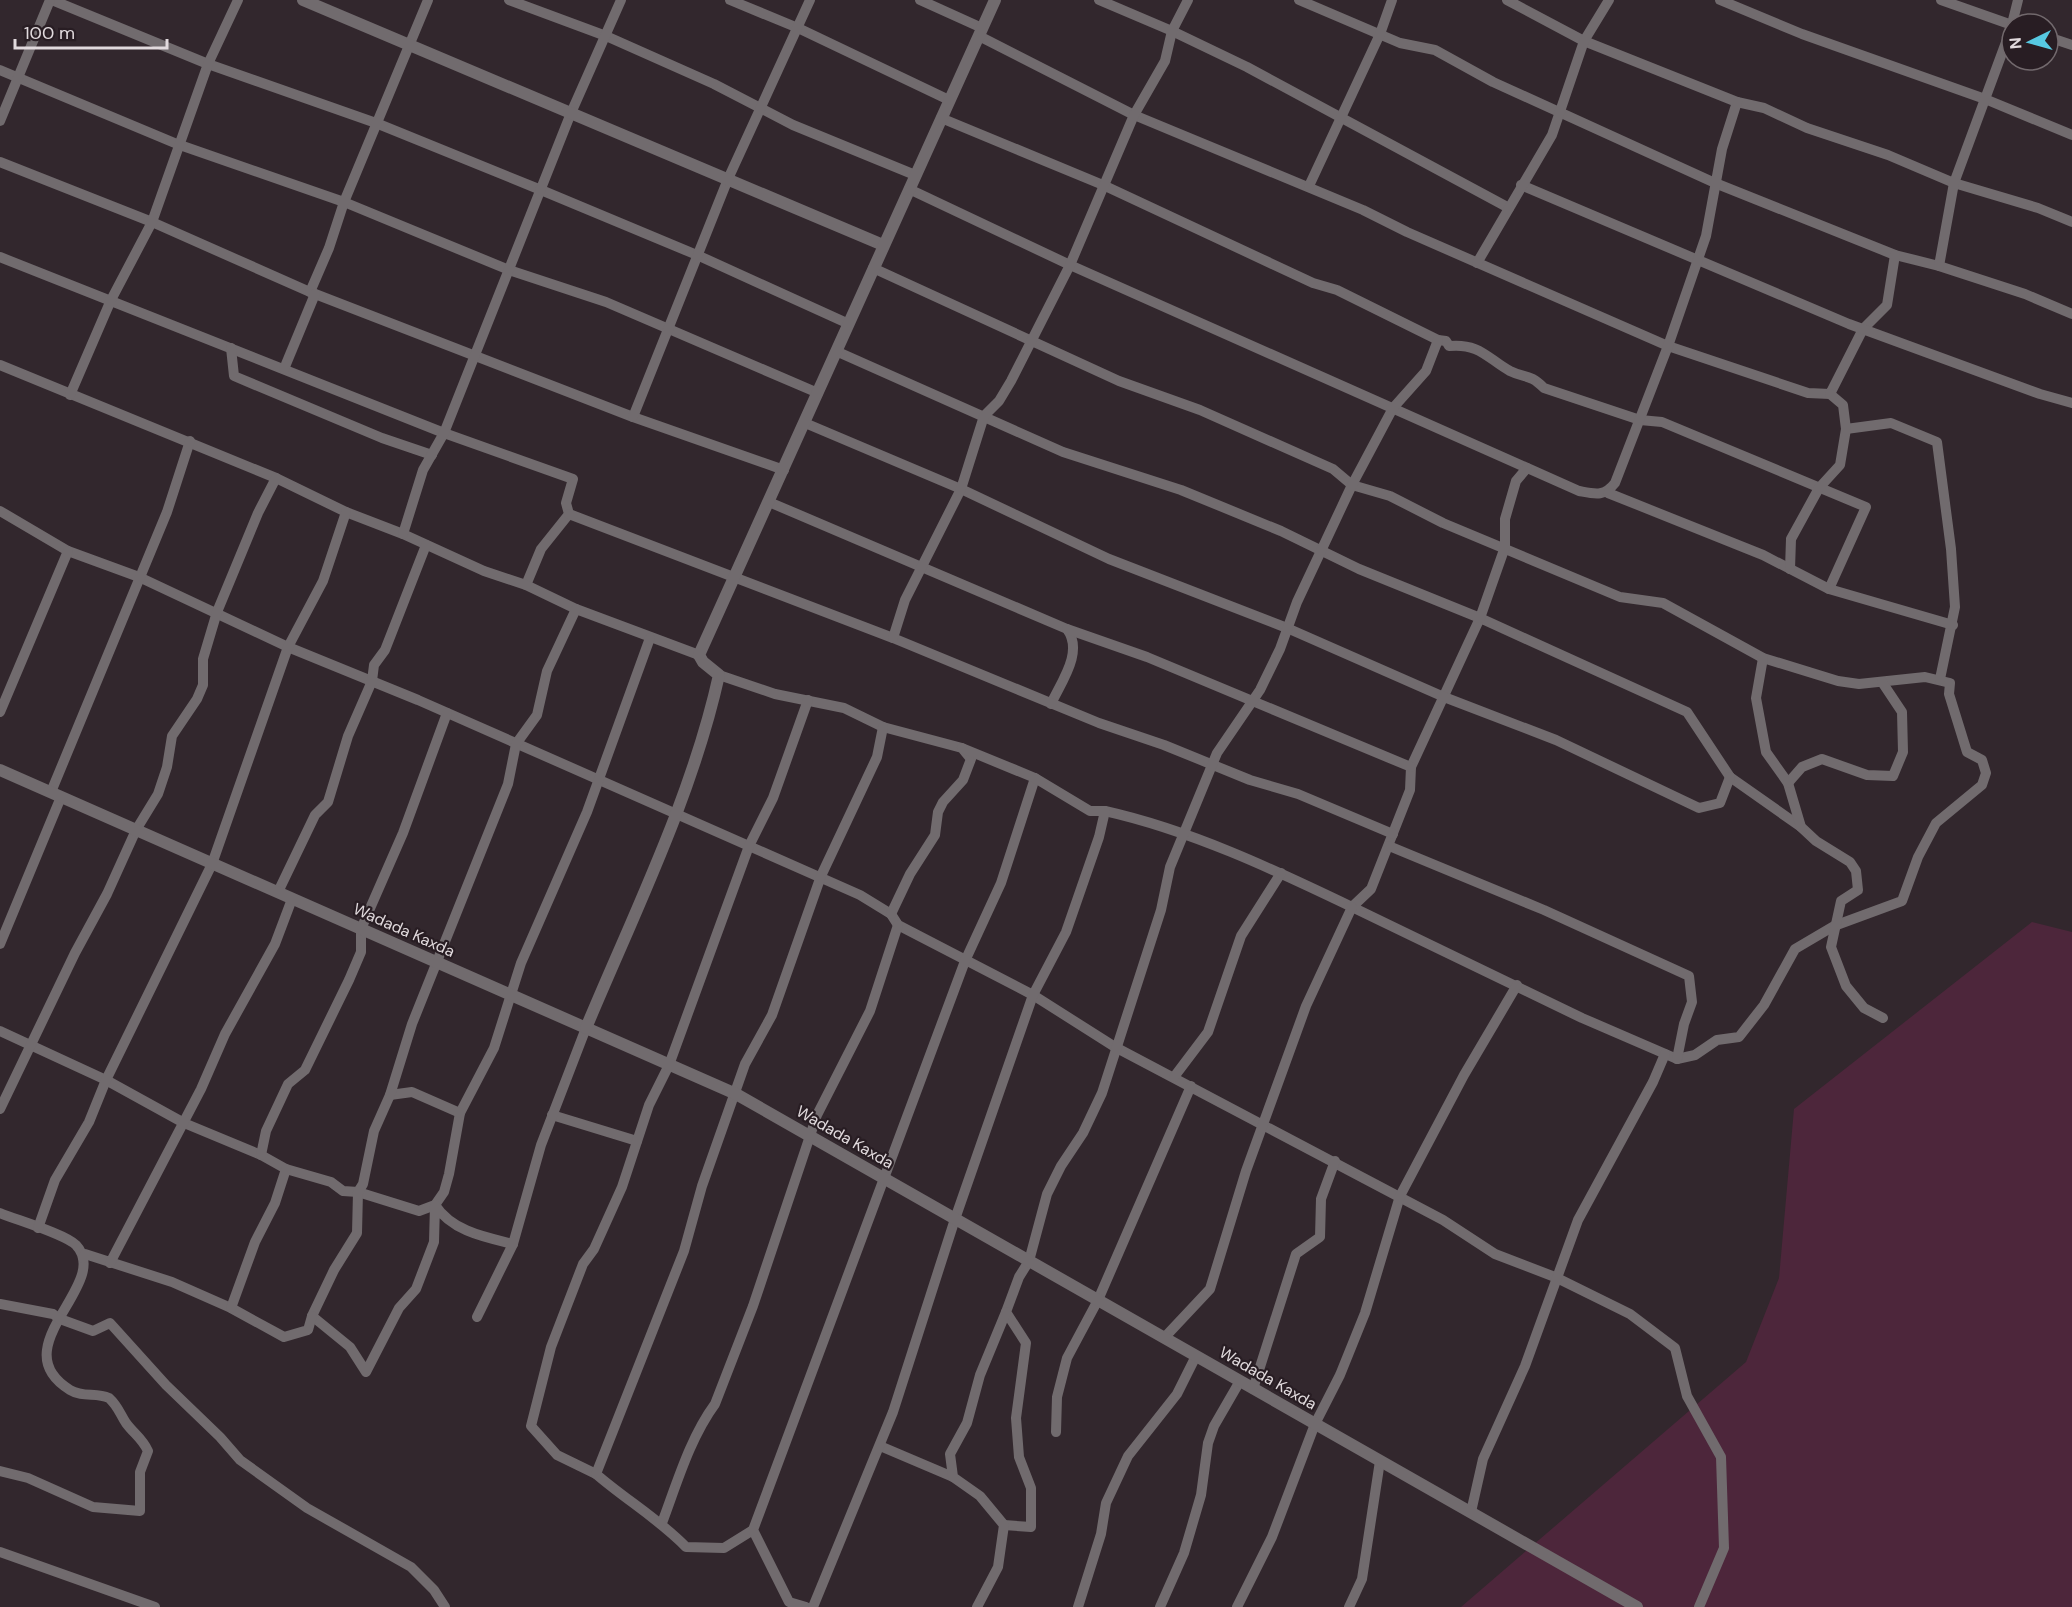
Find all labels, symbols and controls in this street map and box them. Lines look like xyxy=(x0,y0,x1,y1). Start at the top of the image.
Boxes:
scale bar xyxy=(15,12,166,50)
north arrow xyxy=(2000,12,2060,72)
text: 100 m xyxy=(24,21,75,45)
text: N xyxy=(2005,37,2027,50)
street label: Wadada Kaxda xyxy=(350,898,458,962)
street label: Wadada Kaxda xyxy=(792,1101,898,1173)
street label: Wadada Kaxda xyxy=(1215,1342,1321,1414)

